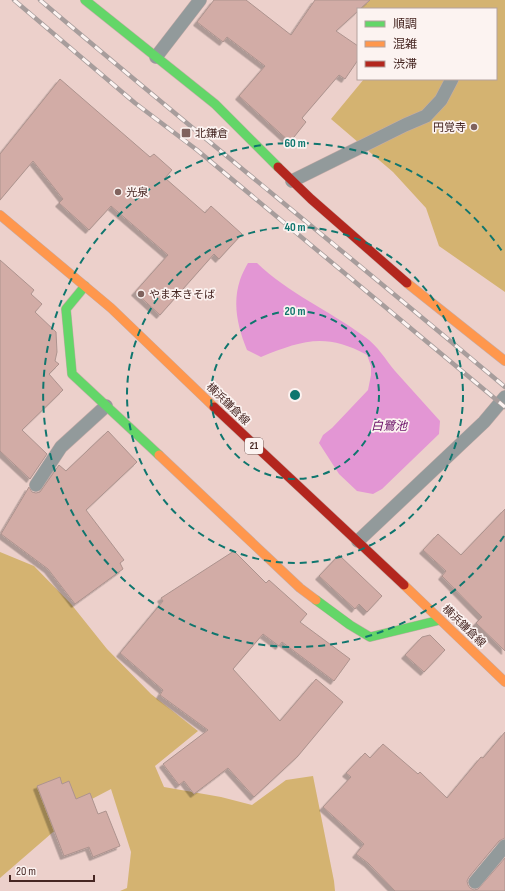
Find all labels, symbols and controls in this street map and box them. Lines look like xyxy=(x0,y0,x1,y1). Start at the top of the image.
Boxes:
legend xyxy=(357,8,497,80)
text: 順調 xyxy=(393,17,417,32)
text: 混雑 xyxy=(393,37,417,52)
text: 渋滞 xyxy=(393,57,417,72)
place label: 円覚寺 xyxy=(433,121,466,134)
marker: 円覚寺 xyxy=(469,122,479,132)
marker: 北鎌倉 xyxy=(180,127,192,139)
place label: 北鎌倉 xyxy=(195,127,228,140)
text: 60 m xyxy=(284,136,306,151)
place label: 光泉 xyxy=(126,186,149,199)
marker: 光泉 xyxy=(113,187,123,197)
text: 40 m xyxy=(284,220,306,235)
place label: やま本きそば xyxy=(149,288,215,301)
marker: やま本きそば xyxy=(136,289,146,299)
text: 20 m xyxy=(285,304,305,319)
street label: 横浜鎌倉線 xyxy=(204,380,252,428)
centre of rings xyxy=(288,388,302,402)
water label: 白鷺池 xyxy=(371,419,408,434)
road number: 21 xyxy=(245,438,263,454)
street label: 横浜鎌倉線 xyxy=(440,602,488,650)
scale bar xyxy=(10,857,94,883)
text: 20 m xyxy=(16,864,36,879)

